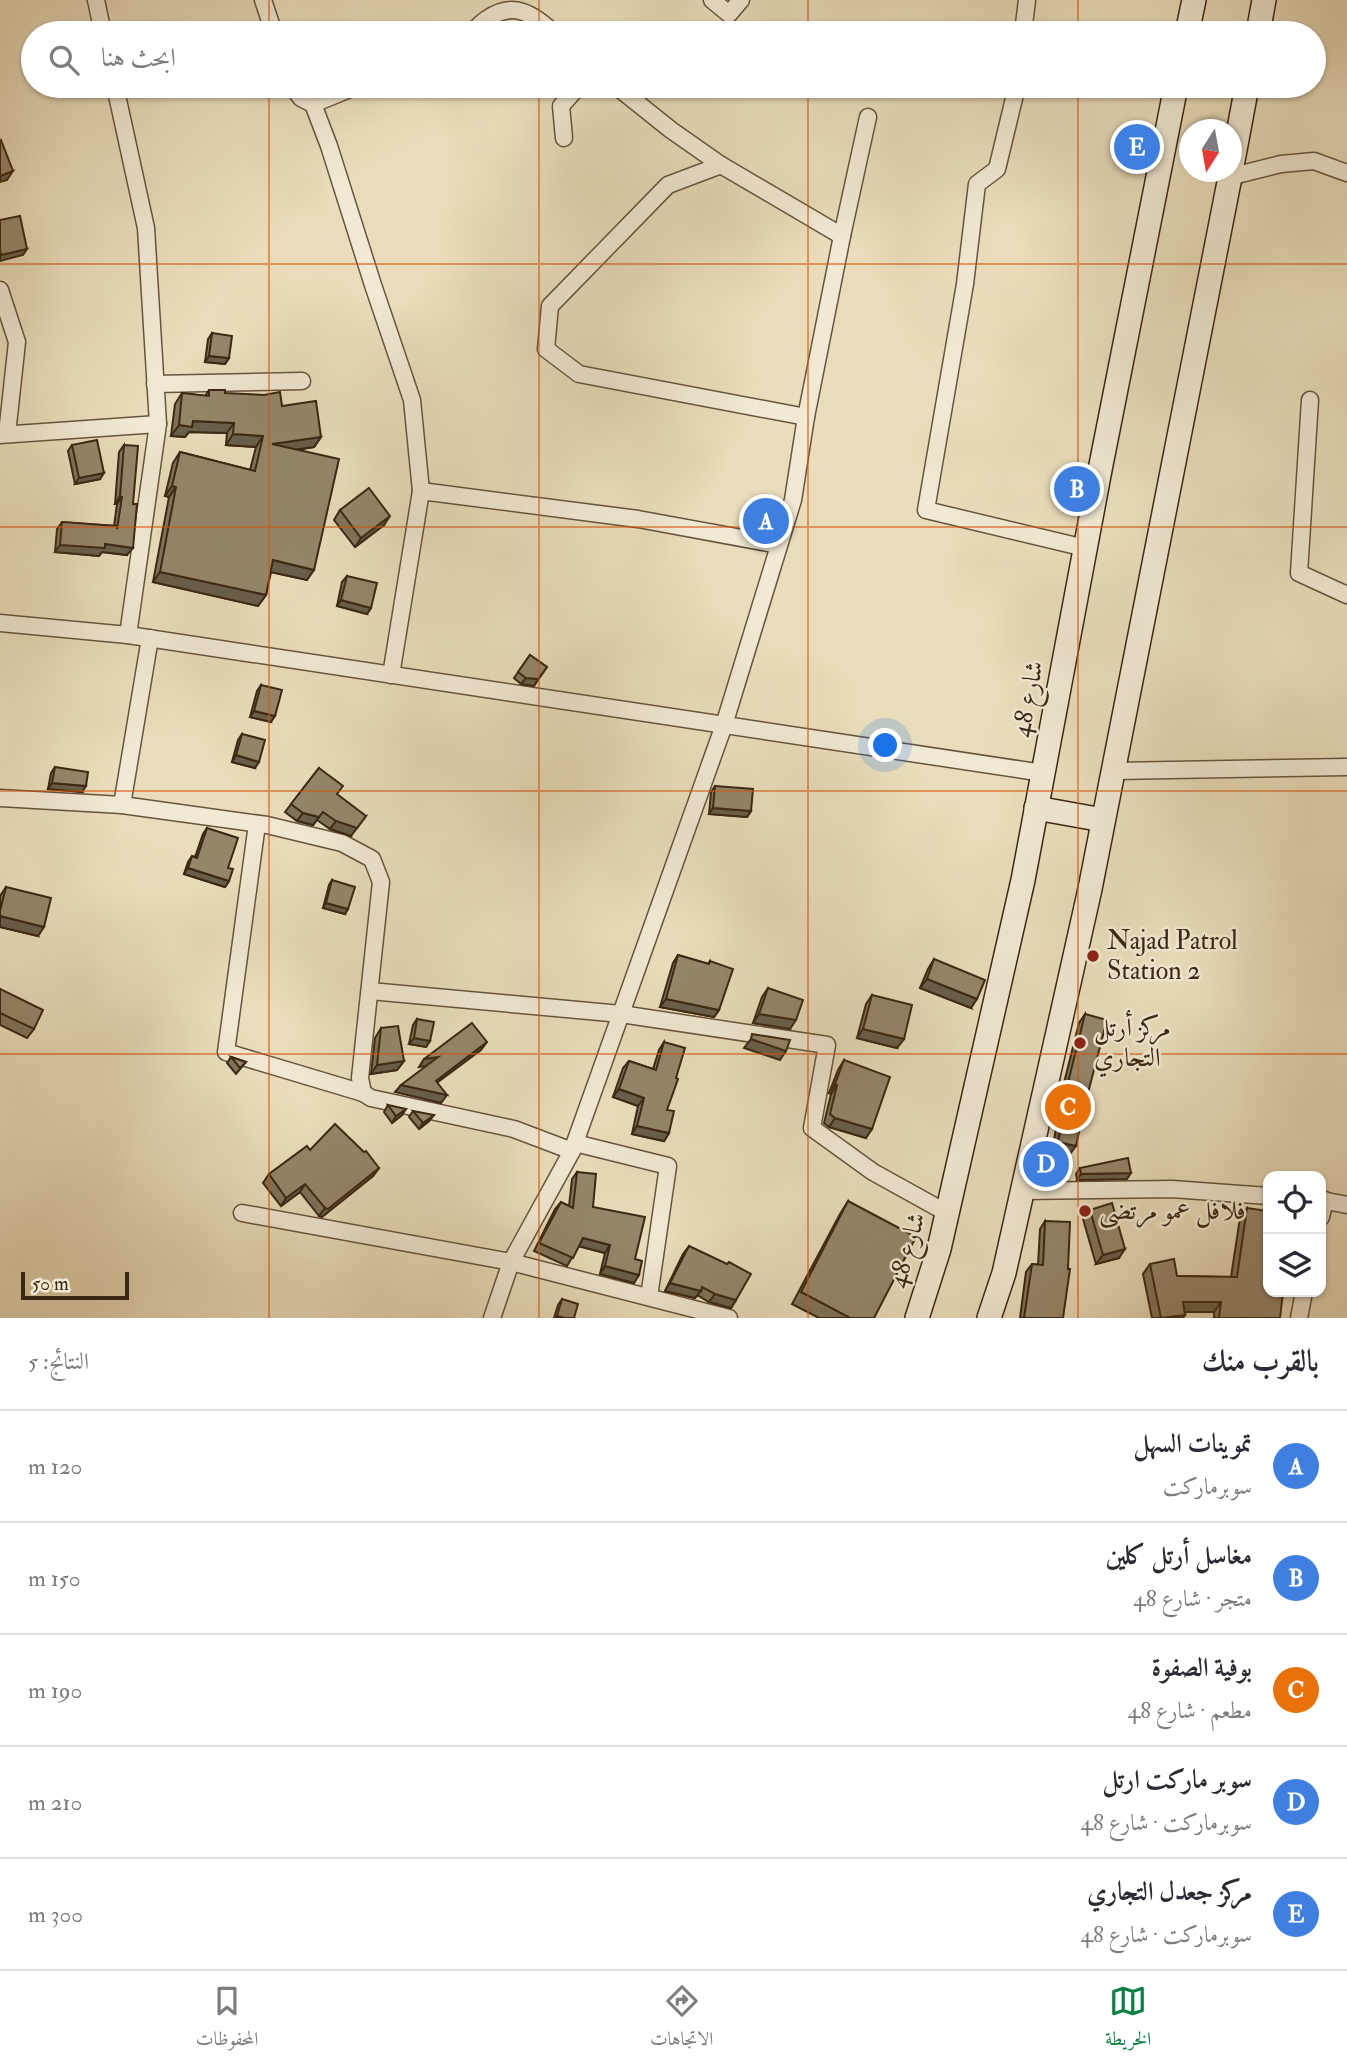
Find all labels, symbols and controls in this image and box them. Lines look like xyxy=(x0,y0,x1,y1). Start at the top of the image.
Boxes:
search box xyxy=(21,21,1326,98)
icon: search xyxy=(45,41,83,79)
text: ابحث هنا xyxy=(101,42,176,74)
north arrow xyxy=(1179,119,1242,182)
pin: E xyxy=(1114,121,1160,173)
pin: B xyxy=(1054,463,1100,515)
pin: A xyxy=(743,495,789,547)
street label: شارع 48 xyxy=(1005,658,1056,741)
your location xyxy=(868,728,902,762)
place label: Najad Patrol Station 2 xyxy=(1107,925,1238,987)
marker: Najad Patrol Station 2 xyxy=(1085,948,1101,964)
place label: مركز أرتل التجاري xyxy=(1094,1010,1171,1078)
marker: مركز أرتل التجاري xyxy=(1072,1035,1088,1051)
pin: C xyxy=(1045,1081,1091,1133)
pin: D xyxy=(1023,1138,1069,1190)
map controls xyxy=(1263,1171,1326,1297)
button: locate xyxy=(1263,1171,1326,1234)
place label: فلافل عمو مرتضى xyxy=(1099,1195,1246,1229)
marker: فلافل عمو مرتضى xyxy=(1077,1203,1093,1219)
street label: شارع 48 xyxy=(881,1209,938,1293)
button: layers xyxy=(1263,1234,1326,1297)
scale bar xyxy=(21,1269,130,1301)
text: 50 m xyxy=(32,1272,69,1296)
text: بالقرب منك xyxy=(1202,1343,1319,1380)
text: النتائج: 5 xyxy=(28,1347,89,1376)
text: تموينات السهل xyxy=(1133,1428,1252,1460)
text: 120 m xyxy=(28,1452,82,1481)
text: A xyxy=(1289,1452,1303,1481)
text: سوبرماركت xyxy=(1163,1472,1252,1501)
text: مغاسل أرتل كلين xyxy=(1106,1540,1252,1572)
text: 150 m xyxy=(28,1564,81,1593)
text: B xyxy=(1288,1564,1304,1593)
text: متجر · شارع 48 xyxy=(1133,1584,1252,1613)
text: بوفية الصفوة xyxy=(1151,1652,1252,1684)
text: 190 m xyxy=(28,1676,82,1705)
text: C xyxy=(1288,1676,1304,1705)
text: مطعم · شارع 48 xyxy=(1128,1696,1252,1725)
text: سوبر ماركت ارتل xyxy=(1102,1764,1252,1796)
text: 210 m xyxy=(28,1788,82,1817)
text: D xyxy=(1287,1788,1305,1817)
text: سوبرماركت · شارع 48 xyxy=(1081,1808,1252,1837)
text: مركز جعدل التجاري xyxy=(1087,1876,1252,1908)
text: 300 m xyxy=(28,1900,83,1929)
text: E xyxy=(1288,1900,1304,1929)
text: سوبرماركت · شارع 48 xyxy=(1081,1920,1252,1949)
tab: المحفوظات xyxy=(196,1982,258,2057)
tab: الاتجاهات xyxy=(650,1982,713,2057)
tab: الخريطة xyxy=(1105,1982,1151,2057)

